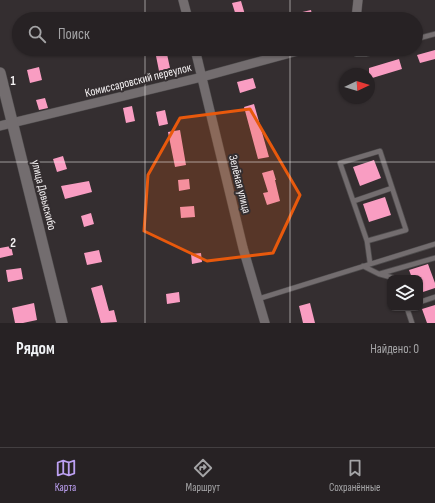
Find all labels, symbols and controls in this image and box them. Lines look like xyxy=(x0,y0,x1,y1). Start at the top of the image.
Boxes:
search box xyxy=(12,12,423,56)
icon: search xyxy=(26,23,48,45)
text: Поиск xyxy=(58,25,90,44)
street label: Комиссаровский переулок xyxy=(83,60,193,101)
north arrow xyxy=(339,68,375,104)
text: 1 xyxy=(10,73,16,89)
street label: Зелёная улица xyxy=(225,153,254,215)
street label: улица Довыскибо xyxy=(28,158,60,232)
text: 2 xyxy=(10,235,16,251)
map controls xyxy=(387,275,423,311)
button: layers xyxy=(387,275,423,311)
text: Рядом xyxy=(16,339,55,359)
text: Найдено: 0 xyxy=(370,341,419,357)
tab: Карта xyxy=(55,457,77,494)
tab: Маршрут xyxy=(186,457,220,494)
tab: Сохранённые xyxy=(329,457,380,494)

